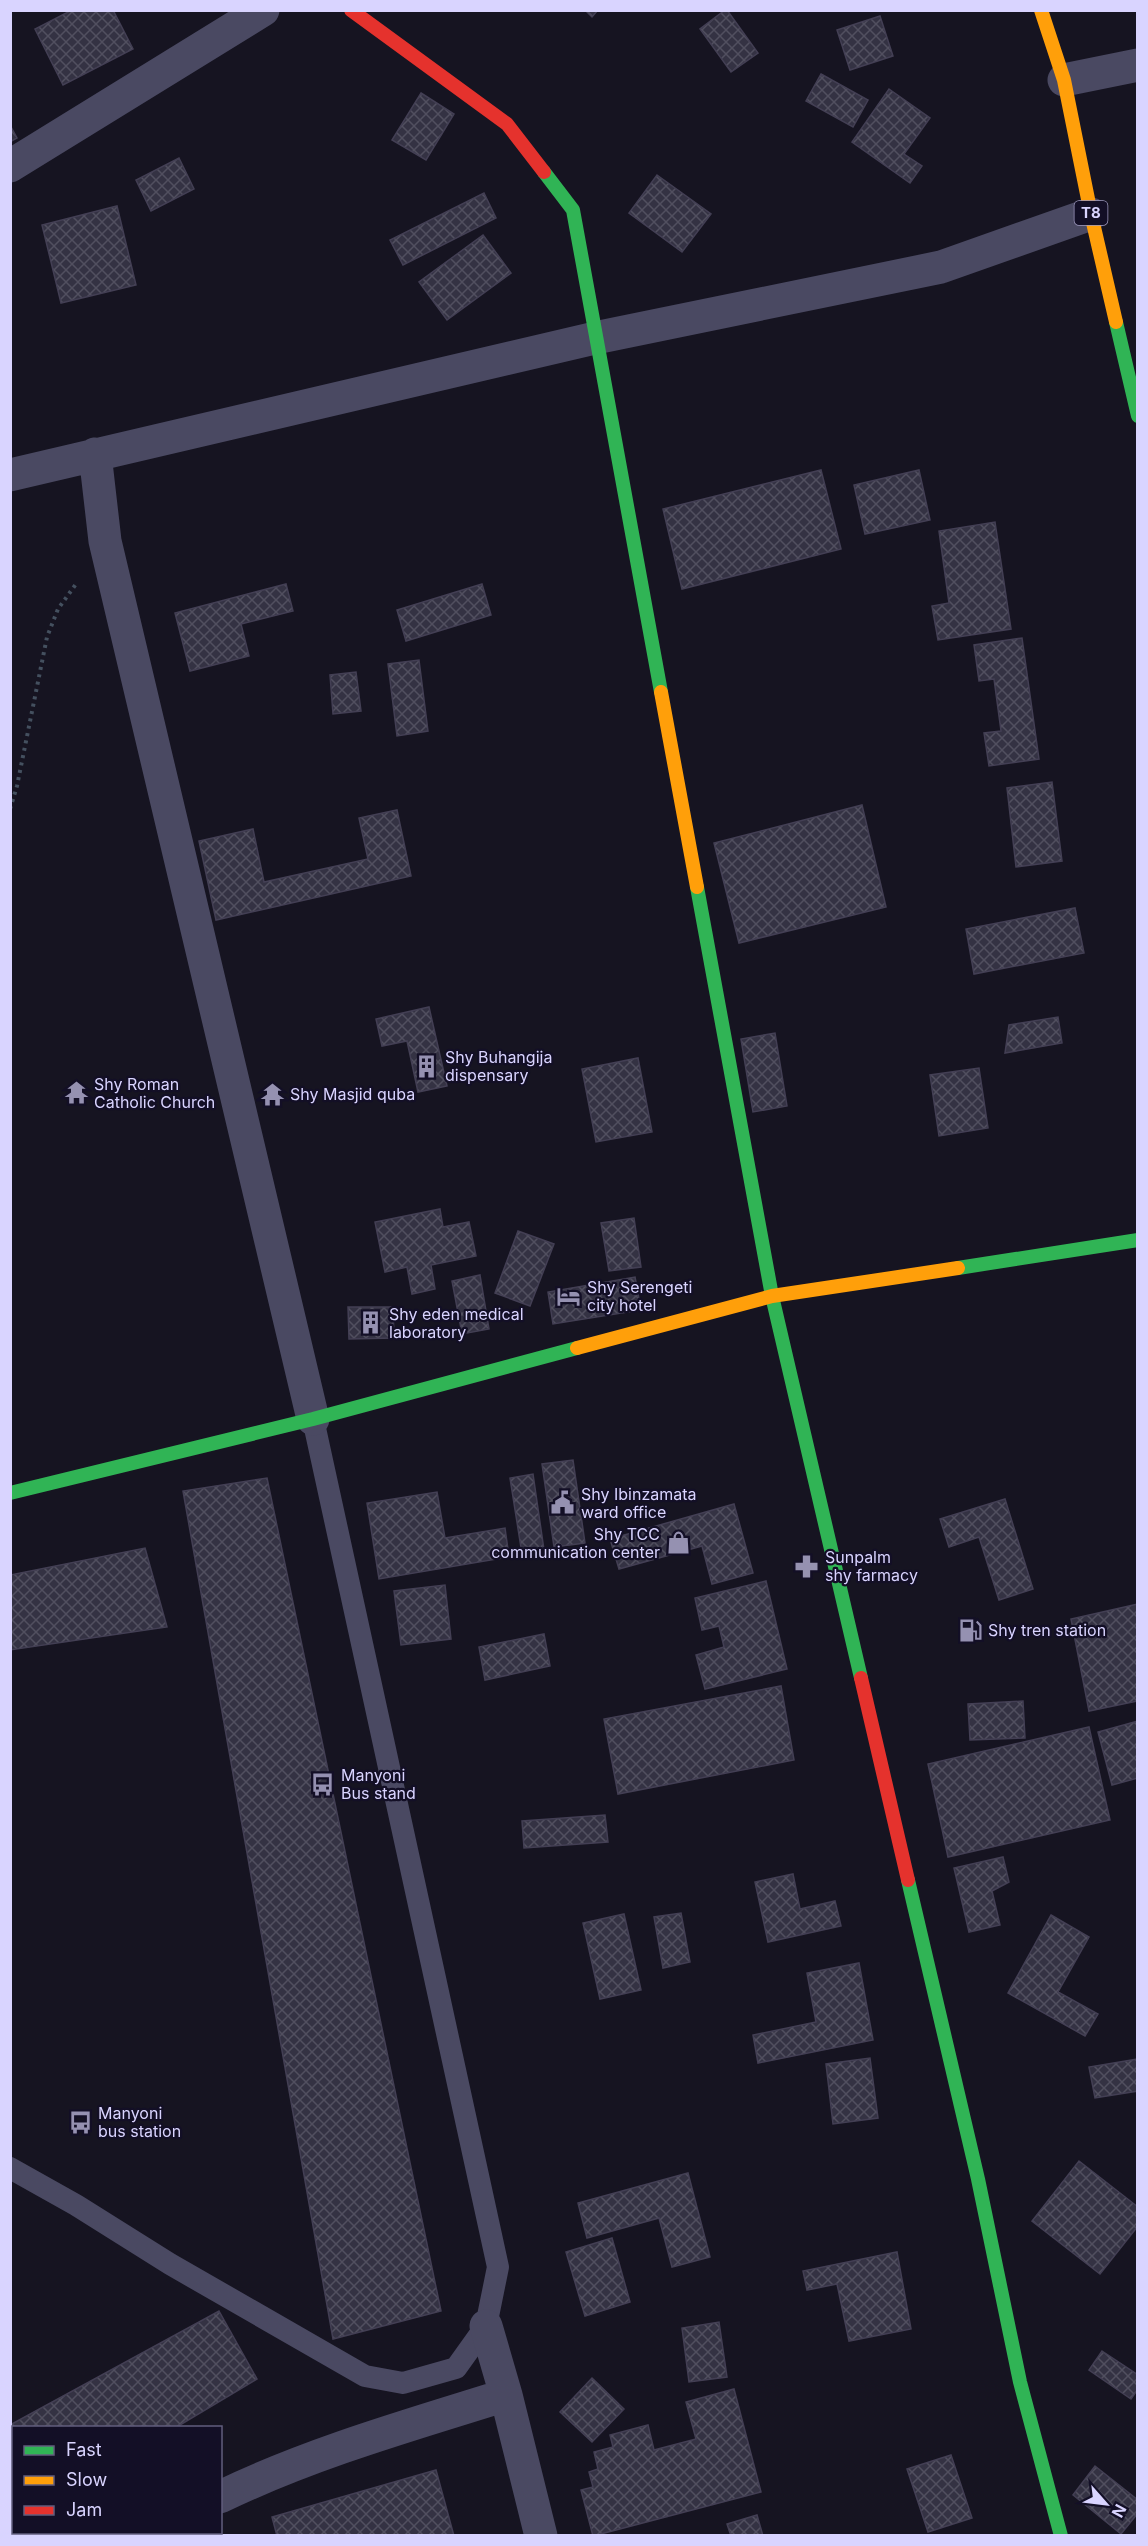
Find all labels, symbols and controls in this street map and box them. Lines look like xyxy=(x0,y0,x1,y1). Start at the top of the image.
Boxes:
road number: T8 xyxy=(1074,201,1108,225)
place label: Shy Buhangija dispensary xyxy=(445,1047,552,1085)
building icon: Shy Buhangija dispensary xyxy=(414,1053,440,1079)
place label: Shy Roman Catholic Church xyxy=(94,1074,215,1112)
temple icon: Shy Roman Catholic Church xyxy=(63,1080,89,1106)
temple icon: Shy Masjid quba xyxy=(259,1081,285,1107)
place label: Shy Masjid quba xyxy=(290,1084,415,1104)
place label: Shy Serengeti city hotel xyxy=(587,1277,692,1315)
hotel icon: Shy Serengeti city hotel xyxy=(556,1283,582,1309)
place label: Shy eden medical laboratory xyxy=(389,1304,524,1342)
building icon: Shy eden medical laboratory xyxy=(358,1310,384,1336)
place label: Shy Ibinzamata ward office xyxy=(581,1484,697,1522)
public building icon: Shy Ibinzamata ward office xyxy=(550,1490,576,1516)
place label: Shy TCC communication center xyxy=(491,1524,660,1562)
shop icon: Shy TCC communication center xyxy=(665,1530,691,1556)
place label: Sunpalm shy farmacy xyxy=(825,1547,918,1585)
pharmacy icon: Sunpalm shy farmacy xyxy=(794,1553,820,1579)
fuel station icon: Shy tren station xyxy=(957,1617,983,1643)
place label: Shy tren station xyxy=(988,1620,1106,1640)
place label: Manyoni Bus stand xyxy=(341,1765,416,1803)
bus stop icon: Manyoni Bus stand xyxy=(310,1771,336,1797)
place label: Manyoni bus station xyxy=(98,2103,181,2141)
bus stop icon: Manyoni bus station xyxy=(67,2109,93,2135)
legend xyxy=(12,2426,222,2534)
text: Fast xyxy=(66,2439,102,2460)
text: Slow xyxy=(66,2469,107,2490)
north arrow xyxy=(1076,2474,1136,2534)
text: Jam xyxy=(66,2499,102,2520)
text: N xyxy=(1108,2501,1131,2521)

